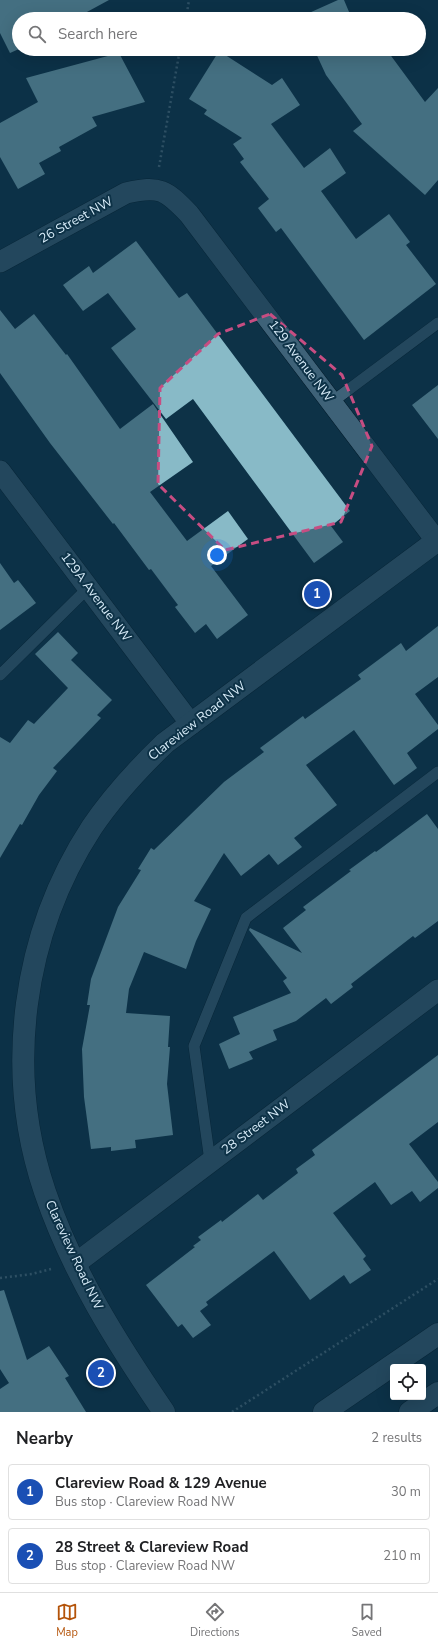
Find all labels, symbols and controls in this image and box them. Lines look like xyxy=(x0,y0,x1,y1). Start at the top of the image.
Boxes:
search box xyxy=(12,12,426,56)
icon: search xyxy=(26,23,48,45)
text: Search here xyxy=(58,24,138,44)
street label: 26 Street NW xyxy=(36,192,116,248)
street label: 129 Avenue NW xyxy=(264,316,338,406)
your location xyxy=(207,545,227,565)
street label: 129A Avenue NW xyxy=(56,549,136,645)
pin: 1 xyxy=(304,579,330,609)
street label: Clareview Road NW xyxy=(144,677,250,765)
street label: 28 Street NW xyxy=(218,1095,294,1159)
street label: Clareview Road NW xyxy=(41,1197,107,1313)
pin: 2 xyxy=(88,1358,114,1388)
map controls xyxy=(390,1364,426,1400)
button: locate xyxy=(390,1364,426,1400)
text: Nearby xyxy=(16,1427,73,1450)
text: 2 results xyxy=(371,1429,422,1447)
text: Clareview Road & 129 Avenue xyxy=(55,1473,267,1493)
text: 1 xyxy=(26,1483,34,1501)
text: 30 m xyxy=(391,1483,421,1501)
text: Bus stop · Clareview Road NW xyxy=(55,1493,235,1511)
text: 28 Street & Clareview Road xyxy=(55,1537,248,1557)
text: 2 xyxy=(26,1547,34,1565)
text: 210 m xyxy=(383,1547,421,1565)
text: Bus stop · Clareview Road NW xyxy=(55,1557,235,1575)
tab: Map xyxy=(56,1601,78,1640)
tab: Directions xyxy=(190,1601,240,1640)
tab: Saved xyxy=(352,1601,382,1640)

